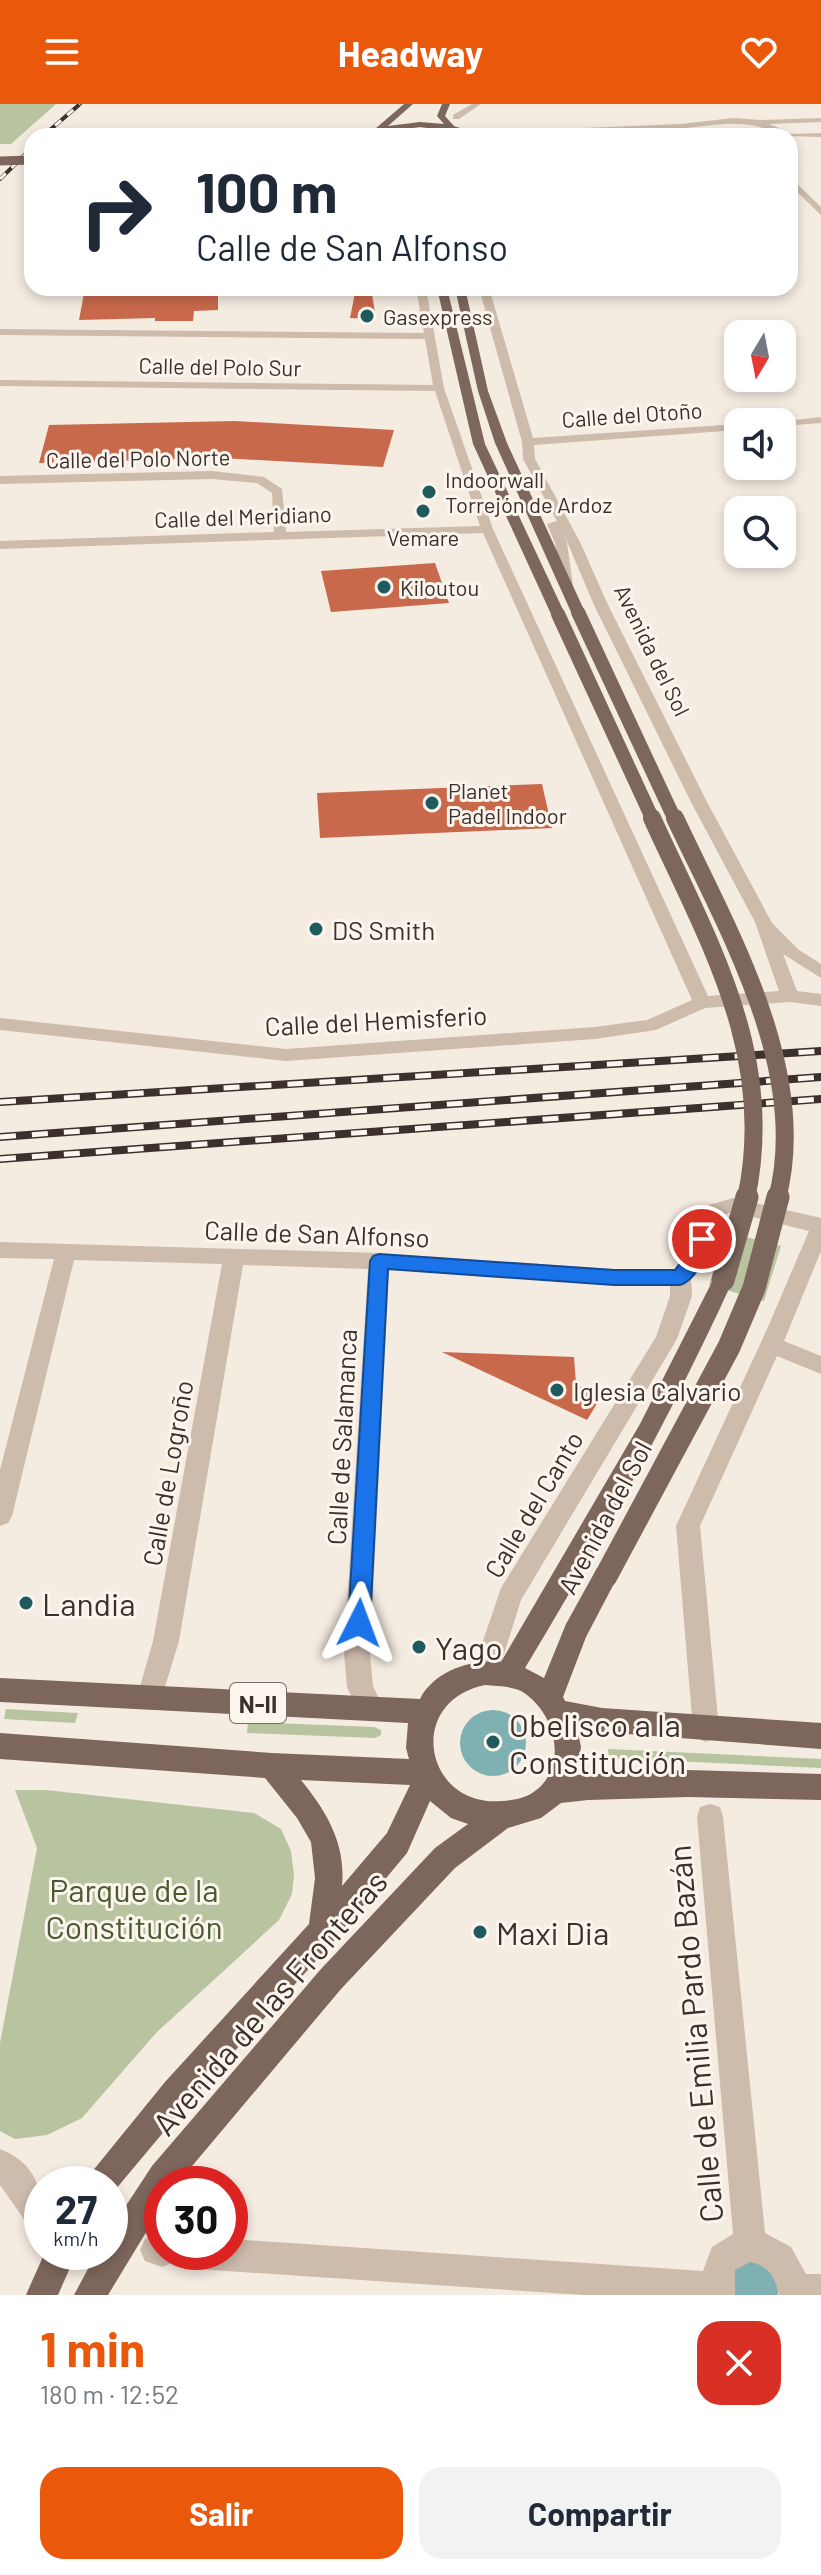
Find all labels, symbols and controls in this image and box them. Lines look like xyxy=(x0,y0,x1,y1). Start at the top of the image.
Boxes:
icon: menu xyxy=(40,30,84,74)
icon: heart xyxy=(737,30,781,74)
text: Headway xyxy=(338,31,483,74)
text: 100 m xyxy=(196,157,338,224)
icon: right xyxy=(64,160,168,264)
text: Calle de San Alfonso xyxy=(196,225,508,268)
place label: Gasexpress xyxy=(383,303,492,329)
marker: Gasexpress xyxy=(358,307,376,325)
north arrow xyxy=(724,320,796,392)
map controls xyxy=(724,320,796,568)
street label: Calle del Polo Sur xyxy=(138,352,302,380)
street label: Calle del Otoño xyxy=(561,396,703,432)
button: sound xyxy=(724,408,796,480)
street label: Calle del Polo Norte xyxy=(46,443,230,473)
place label: Indoorwall Torrejón de Ardoz xyxy=(445,466,612,517)
marker: Indoorwall Torrejón de Ardoz xyxy=(420,483,438,501)
button: search xyxy=(724,496,796,568)
street label: Calle del Meridiano xyxy=(154,500,332,532)
marker: Vemare xyxy=(414,502,432,520)
place label: Vemare xyxy=(387,524,459,550)
place label: Kiloutou xyxy=(400,574,479,600)
marker: Kiloutou xyxy=(375,578,393,596)
street label: Avenida del Sol xyxy=(610,580,696,720)
place label: Planet Padel Indoor xyxy=(448,777,567,828)
marker: Planet Padel Indoor xyxy=(423,794,441,812)
place label: DS Smith xyxy=(332,914,435,945)
marker: DS Smith xyxy=(307,920,325,938)
street label: Calle del Hemisferio xyxy=(264,999,488,1041)
pin xyxy=(668,1205,736,1273)
street label: Calle de San Alfonso xyxy=(204,1214,430,1252)
icon: arrive xyxy=(680,1217,724,1261)
street label: Calle de Salamanca xyxy=(320,1328,362,1546)
place label: Iglesia Calvario xyxy=(573,1375,741,1406)
street label: Calle de Logroño xyxy=(135,1378,199,1568)
marker: Iglesia Calvario xyxy=(548,1381,566,1399)
street label: Calle del Canto xyxy=(477,1425,589,1583)
street label: Avenida del Sol xyxy=(551,1435,657,1599)
position arrow xyxy=(317,1581,401,1665)
place label: Landia xyxy=(42,1584,136,1622)
marker: Landia xyxy=(17,1594,35,1612)
place label: Yago xyxy=(435,1628,503,1666)
marker: Yago xyxy=(410,1638,428,1656)
road number: N-II xyxy=(230,1683,286,1723)
place label: Obelisco a la Constitución xyxy=(509,1705,686,1780)
marker: Obelisco a la Constitución xyxy=(484,1733,502,1751)
street label: Calle de Emilia Pardo Bazán xyxy=(659,1844,729,2224)
street label: Avenida de las Fronteras xyxy=(144,1862,394,2142)
park label: Parque de la Constitución xyxy=(45,1870,223,1945)
place label: Maxi Dia xyxy=(496,1913,609,1951)
marker: Maxi Dia xyxy=(471,1923,489,1941)
speed limit sign: 30 xyxy=(144,2166,248,2270)
text: 27 xyxy=(55,2184,97,2232)
text: km/h xyxy=(53,2226,99,2250)
text: 1 min xyxy=(40,2319,145,2377)
button: close xyxy=(697,2321,781,2405)
text: 180 m · 12:52 xyxy=(40,2378,179,2409)
button: Salir xyxy=(40,2467,403,2559)
button: Compartir xyxy=(419,2467,781,2559)

